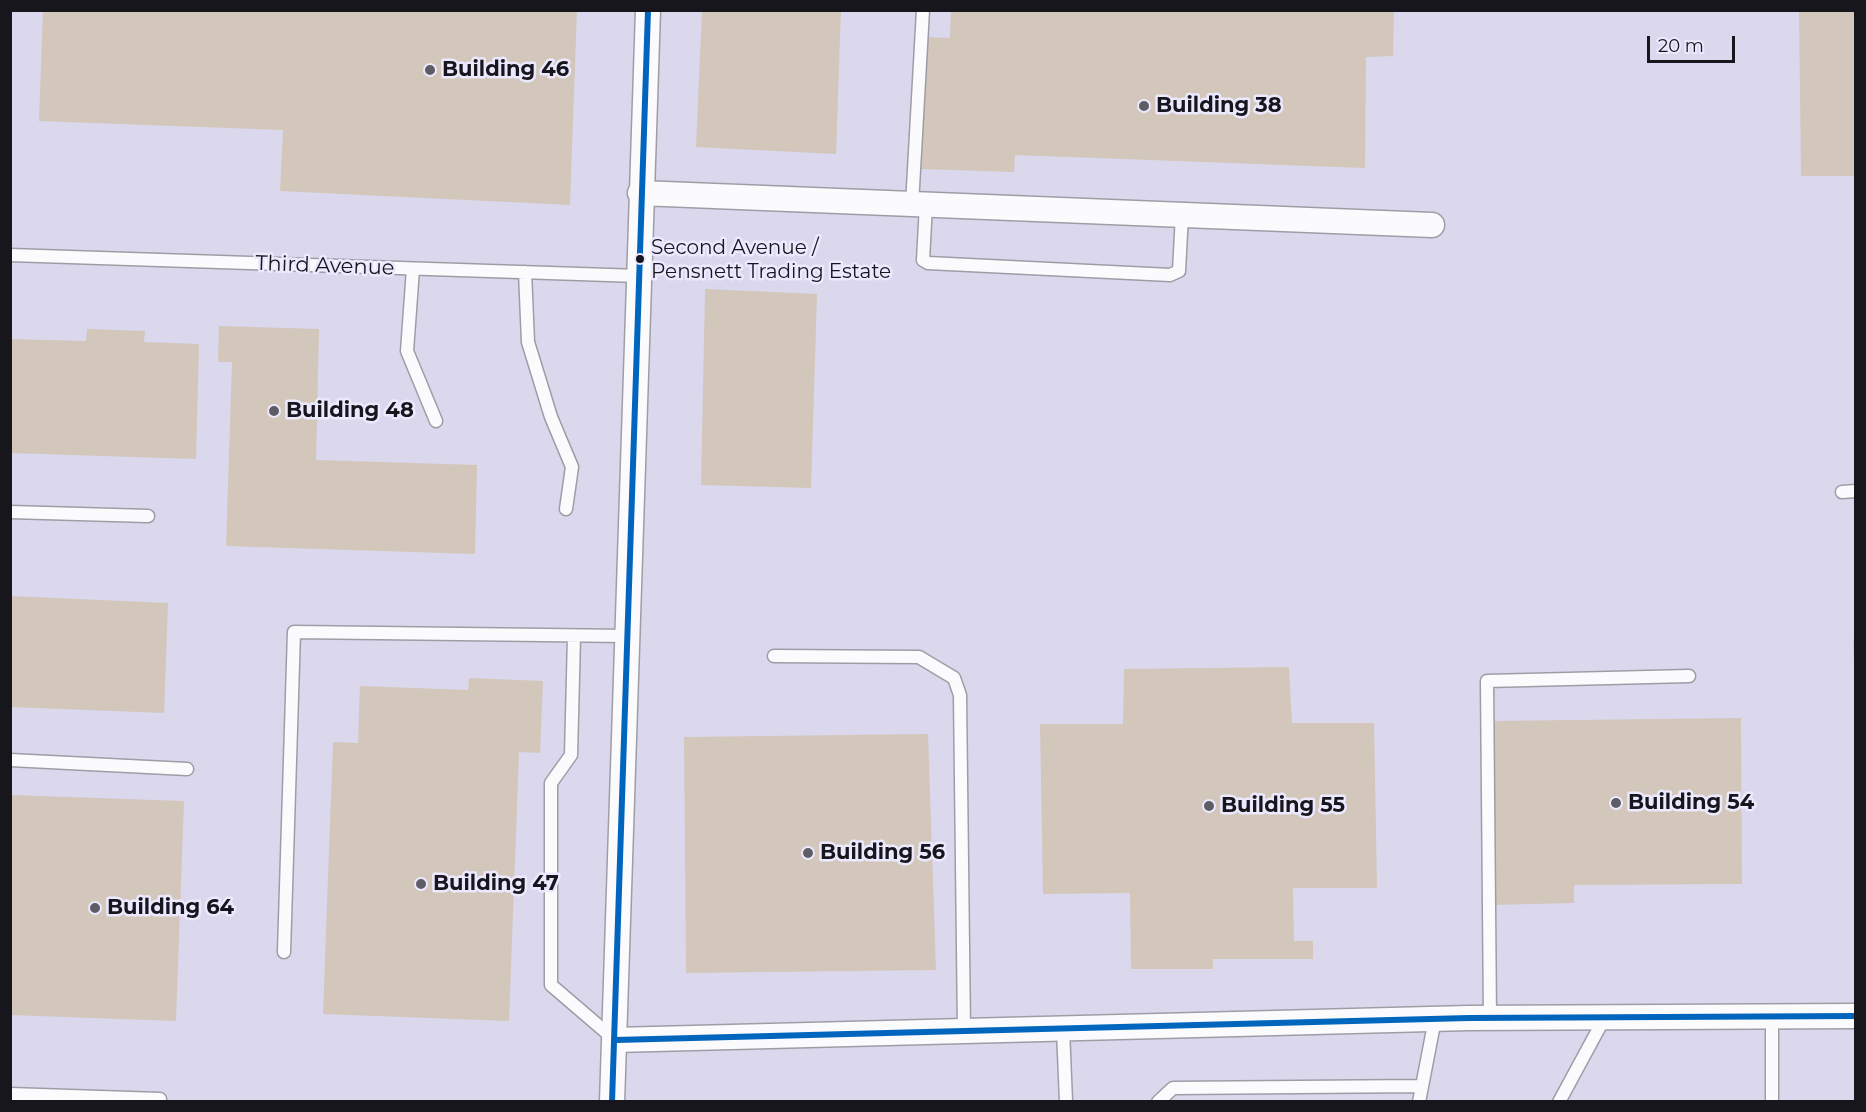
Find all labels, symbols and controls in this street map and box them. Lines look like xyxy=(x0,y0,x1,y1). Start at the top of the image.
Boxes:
scale bar xyxy=(1650,24,1738,62)
text: 20 m xyxy=(1658,35,1704,57)
place label: Building 46 xyxy=(442,57,569,83)
marker: Building 46 xyxy=(423,63,437,77)
place label: Building 38 xyxy=(1156,93,1282,119)
marker: Building 38 xyxy=(1137,99,1151,113)
place label: Second Avenue / Pensnett Trading Estate xyxy=(651,236,891,283)
street label: Third Avenue xyxy=(255,251,395,281)
marker: Second Avenue / Pensnett Trading Estate xyxy=(634,253,646,265)
place label: Building 48 xyxy=(286,398,414,424)
marker: Building 48 xyxy=(267,404,281,418)
place label: Building 54 xyxy=(1628,790,1754,816)
place label: Building 55 xyxy=(1221,793,1345,819)
marker: Building 54 xyxy=(1609,796,1623,810)
marker: Building 55 xyxy=(1202,799,1216,813)
place label: Building 56 xyxy=(820,840,945,866)
marker: Building 56 xyxy=(801,846,815,860)
place label: Building 47 xyxy=(433,871,559,897)
marker: Building 47 xyxy=(414,877,428,891)
place label: Building 64 xyxy=(107,895,234,921)
marker: Building 64 xyxy=(88,901,102,915)

